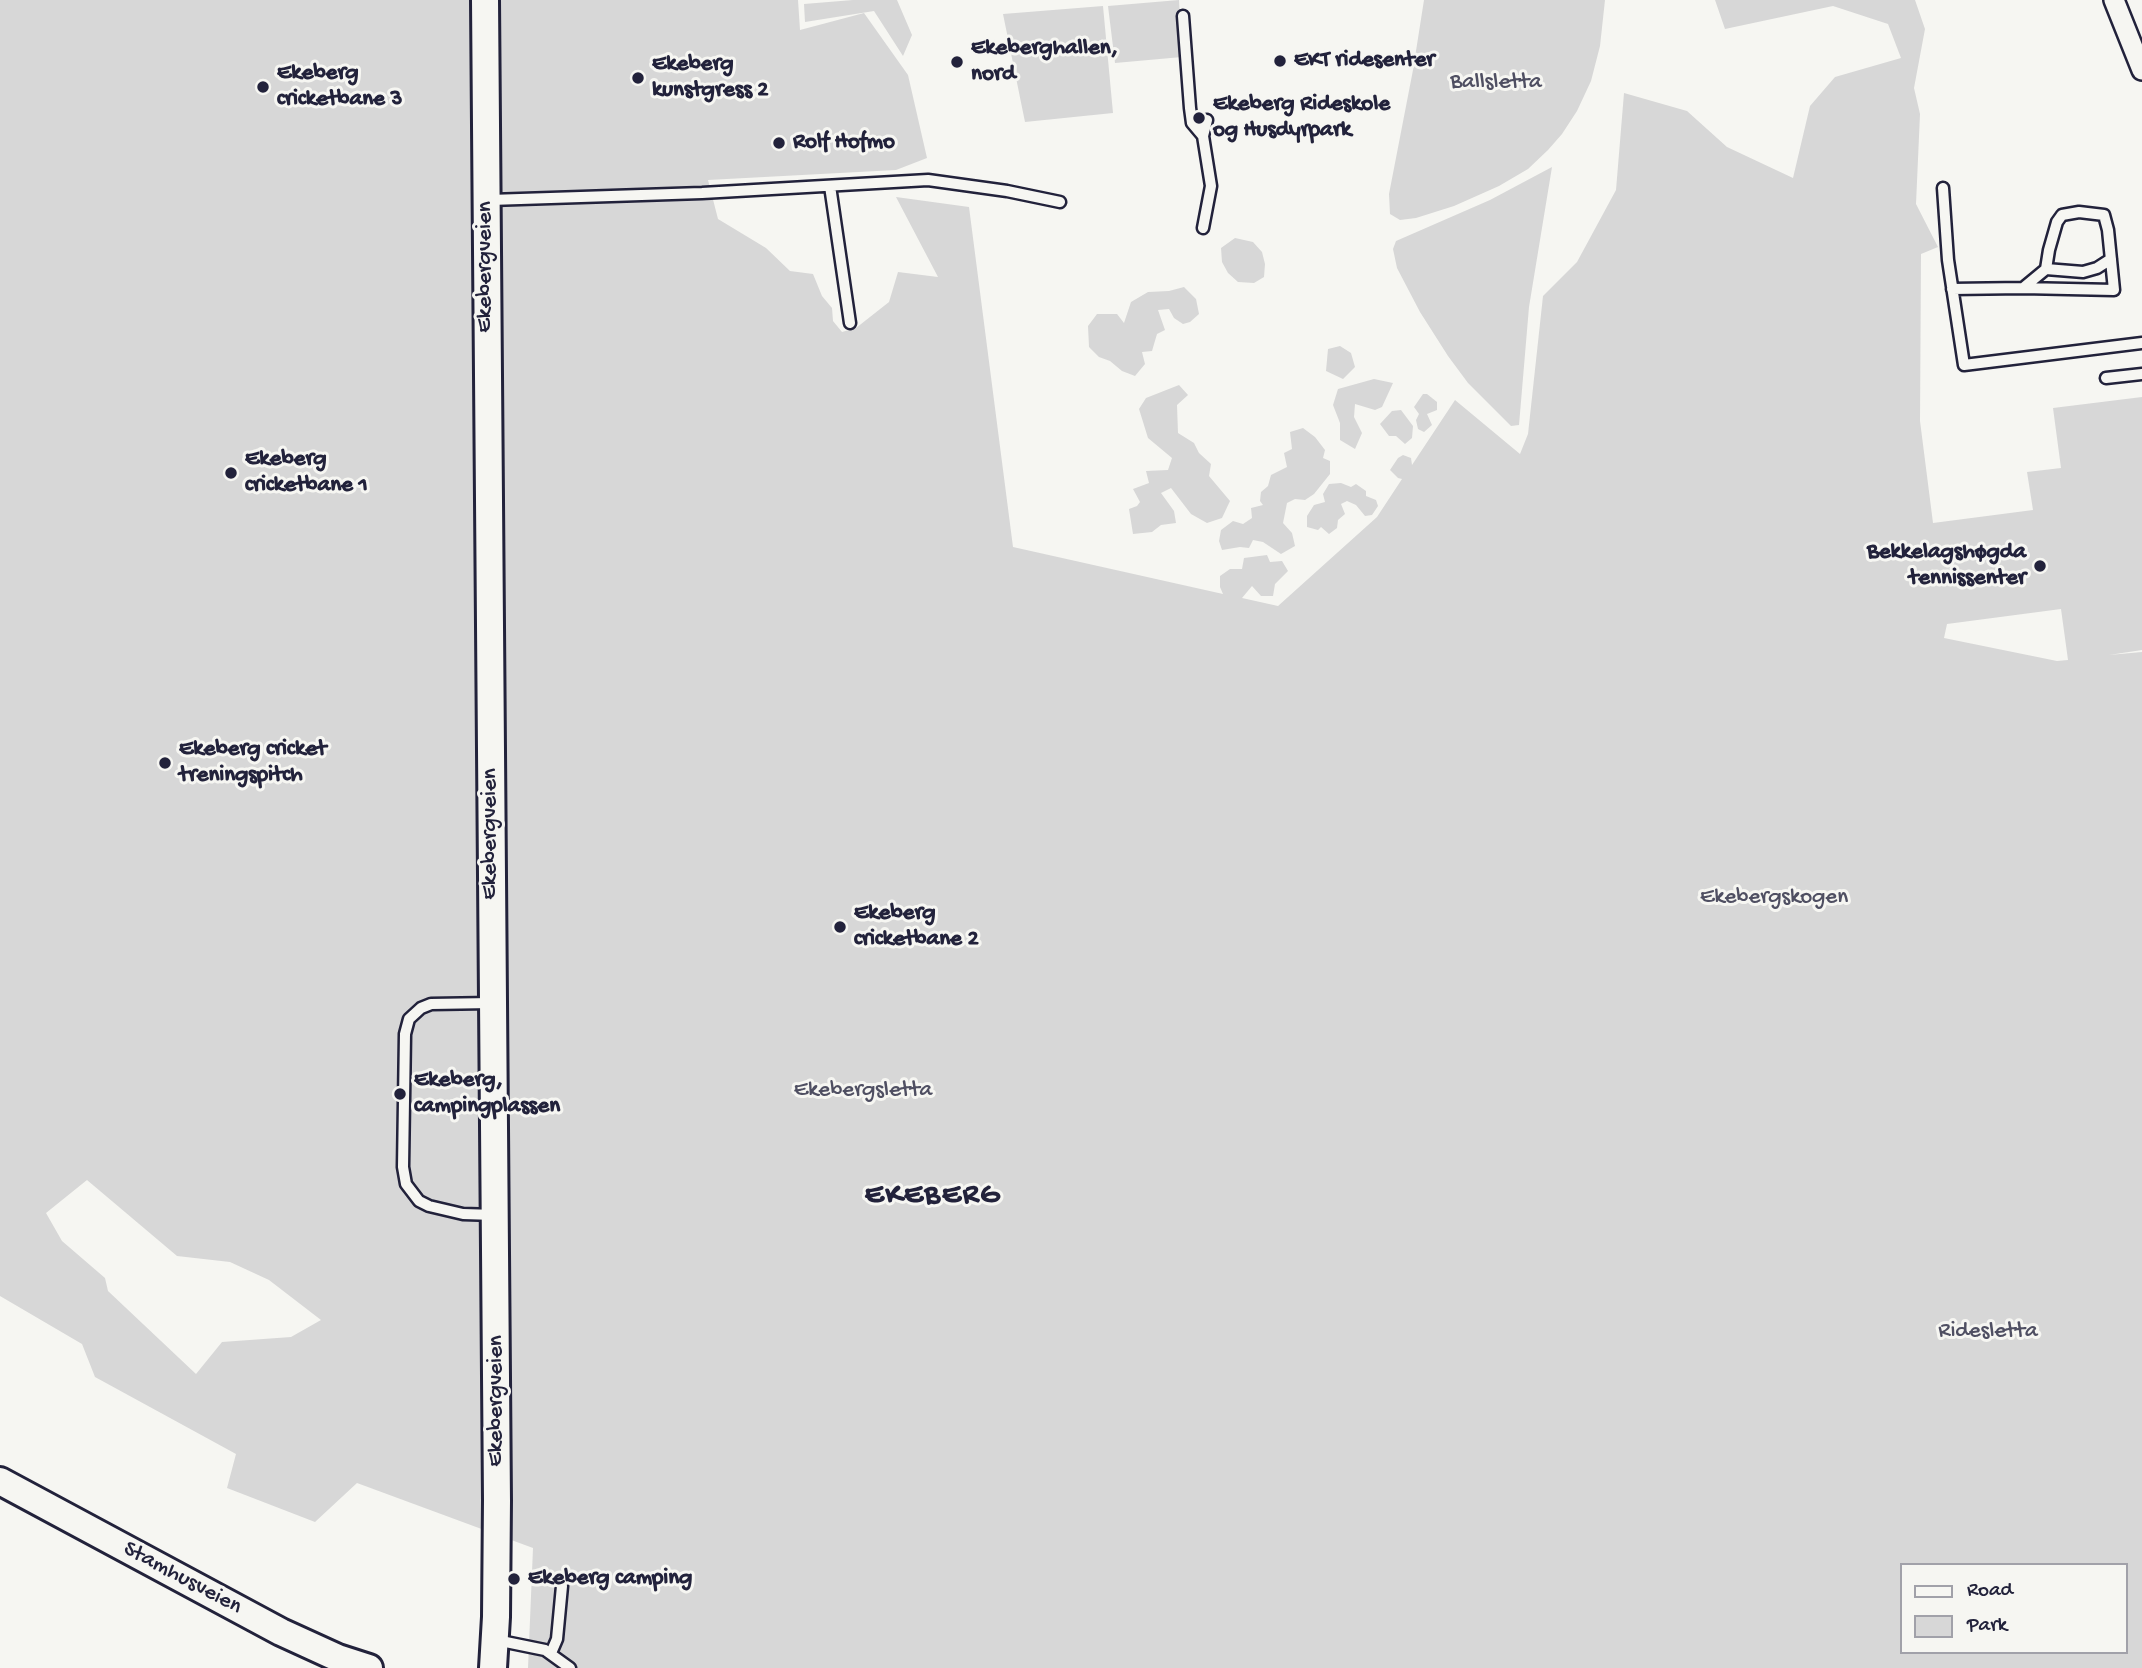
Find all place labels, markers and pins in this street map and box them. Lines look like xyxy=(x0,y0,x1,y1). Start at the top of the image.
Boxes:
place label: Ekeberghallen, nord xyxy=(971,35,1118,89)
place label: EKT ridesenter xyxy=(1294,47,1434,75)
place label: Ekeberg kunstgress 2 xyxy=(652,51,769,105)
marker: EKT ridesenter xyxy=(1272,53,1288,69)
marker: Ekeberghallen, nord xyxy=(949,54,965,70)
place label: Ekeberg cricketbane 3 xyxy=(277,60,402,114)
marker: Ekeberg kunstgress 2 xyxy=(630,70,646,86)
marker: Ekeberg cricketbane 3 xyxy=(255,79,271,95)
place label: Ekeberg Rideskole og Husdyrpark xyxy=(1213,91,1390,145)
marker: Ekeberg Rideskole og Husdyrpark xyxy=(1191,110,1207,126)
place label: Rolf Hofmo xyxy=(793,129,895,157)
marker: Rolf Hofmo xyxy=(771,135,787,151)
place label: Ekeberg cricketbane 1 xyxy=(245,446,368,500)
marker: Ekeberg cricketbane 1 xyxy=(223,465,239,481)
place label: Bekkelagshøgda tennissenter xyxy=(1867,539,2026,593)
marker: Bekkelagshøgda tennissenter xyxy=(2032,558,2048,574)
place label: Ekeberg cricket treningspitch xyxy=(179,736,326,790)
marker: Ekeberg cricket treningspitch xyxy=(157,755,173,771)
place label: Ekeberg cricketbane 2 xyxy=(854,900,979,954)
marker: Ekeberg cricketbane 2 xyxy=(832,919,848,935)
place label: Ekeberg, campingplassen xyxy=(414,1067,560,1121)
marker: Ekeberg, campingplassen xyxy=(392,1086,408,1102)
place label: Ekeberg camping xyxy=(528,1565,692,1593)
marker: Ekeberg camping xyxy=(506,1571,522,1587)

